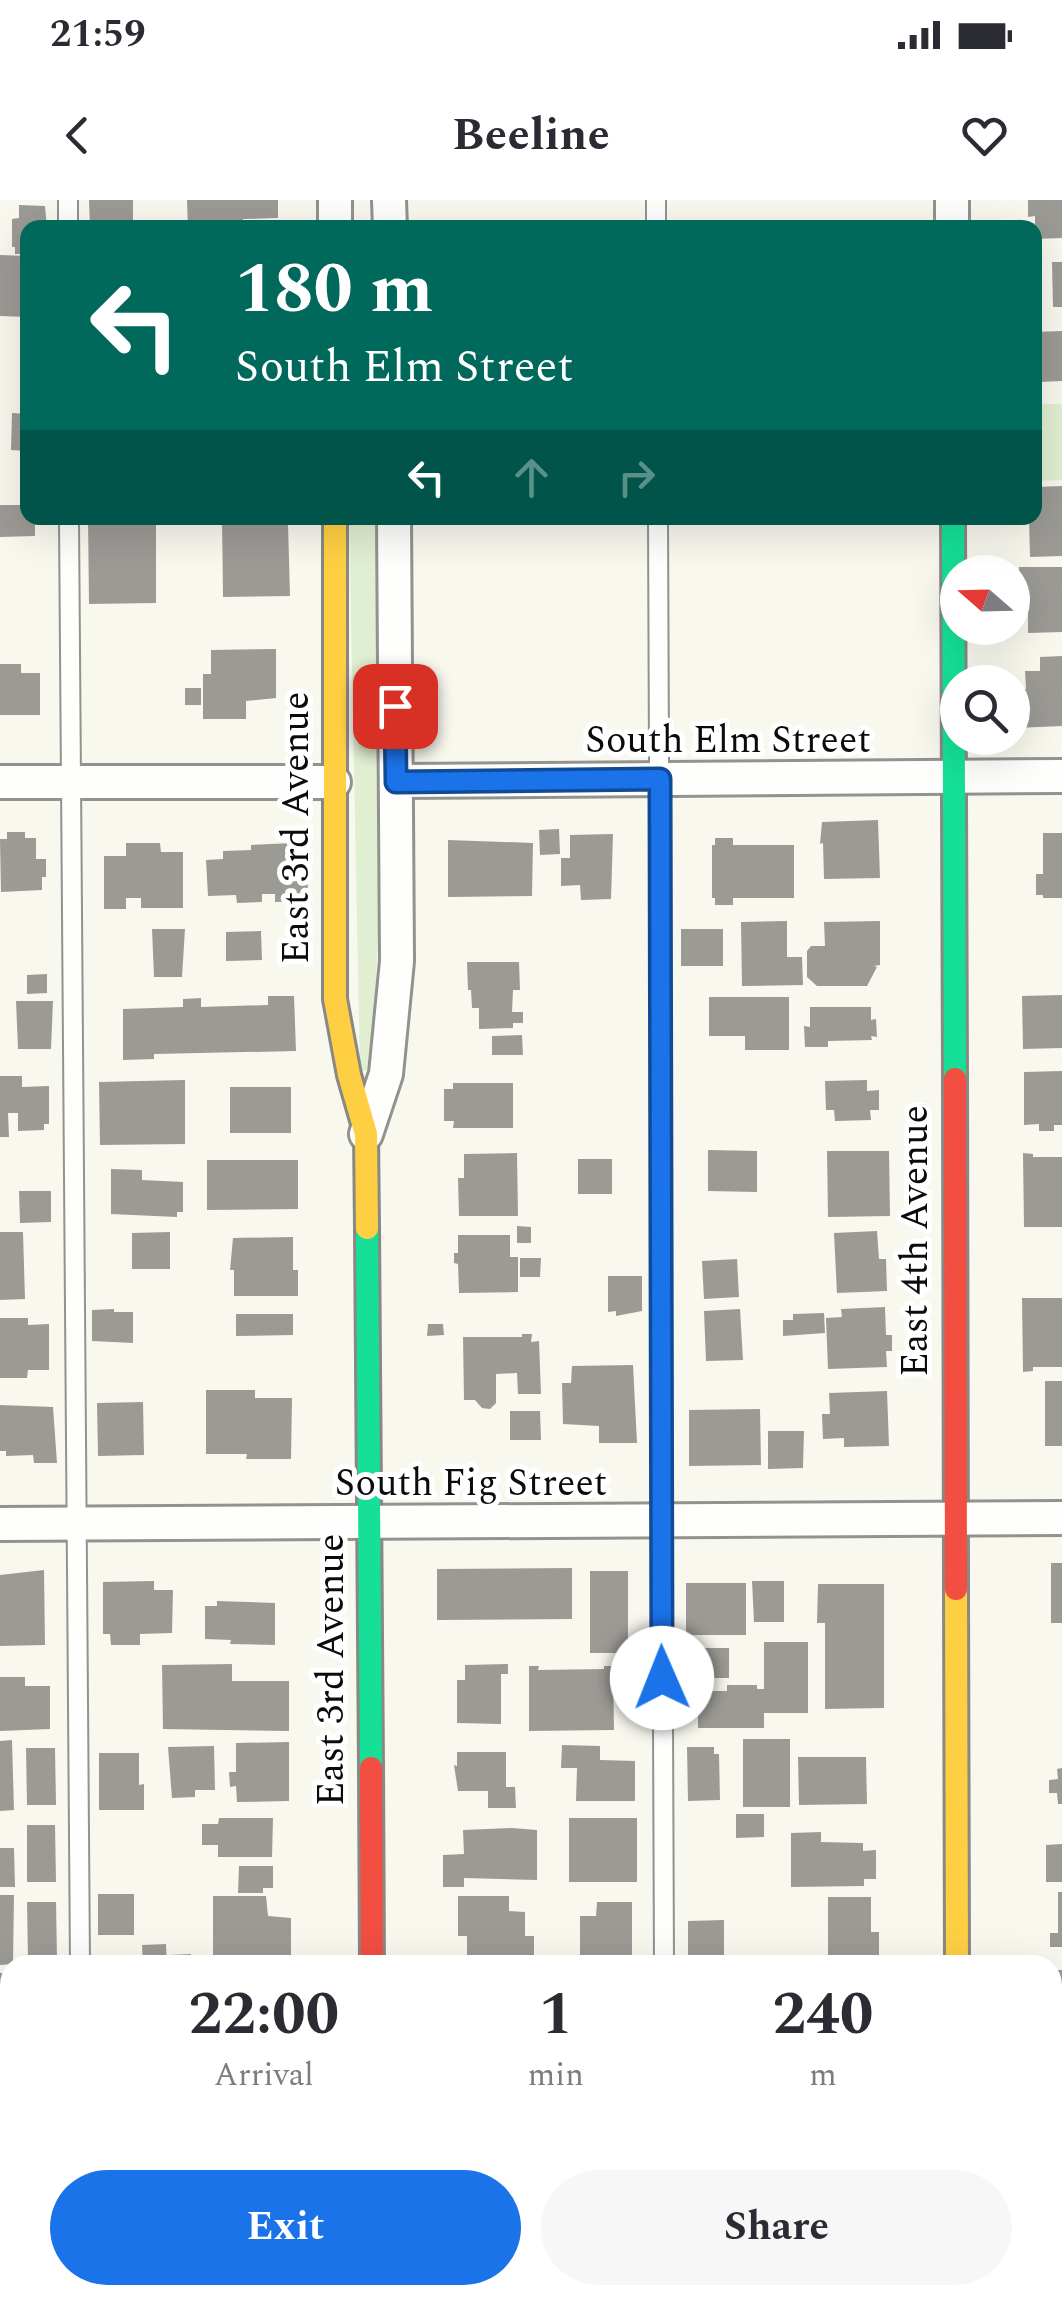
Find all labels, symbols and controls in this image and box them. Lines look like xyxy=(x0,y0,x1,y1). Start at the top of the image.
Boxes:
text: 21:59 xyxy=(50,6,145,64)
text: Beeline xyxy=(452,101,610,170)
icon: back xyxy=(50,108,105,163)
icon: heart xyxy=(957,108,1012,163)
text: 180 m xyxy=(235,237,433,343)
icon: left xyxy=(70,260,200,390)
text: South Elm Street xyxy=(235,333,573,402)
icon: left xyxy=(399,450,454,505)
icon: ahead xyxy=(504,450,559,505)
icon: right xyxy=(609,450,664,505)
north arrow xyxy=(940,555,1030,645)
map controls xyxy=(940,555,1030,755)
pin xyxy=(353,664,438,749)
button: search xyxy=(940,665,1030,755)
icon: arrive xyxy=(368,679,423,734)
street label: East 3rd Avenue xyxy=(268,692,326,964)
street label: South Elm Street xyxy=(585,712,871,770)
street label: East 4th Avenue xyxy=(887,1105,945,1377)
street label: South Fig Street xyxy=(335,1455,607,1513)
street label: East 3rd Avenue xyxy=(303,1534,361,1806)
position arrow xyxy=(610,1626,714,1730)
text: 22:00 xyxy=(189,1969,339,2061)
text: 1 xyxy=(539,1969,573,2061)
text: 240 xyxy=(772,1969,873,2061)
text: Arrival xyxy=(214,2051,314,2100)
text: min xyxy=(528,2051,584,2100)
text: m xyxy=(809,2051,837,2100)
button: Exit xyxy=(50,2170,521,2285)
button: Share xyxy=(541,2170,1012,2285)

